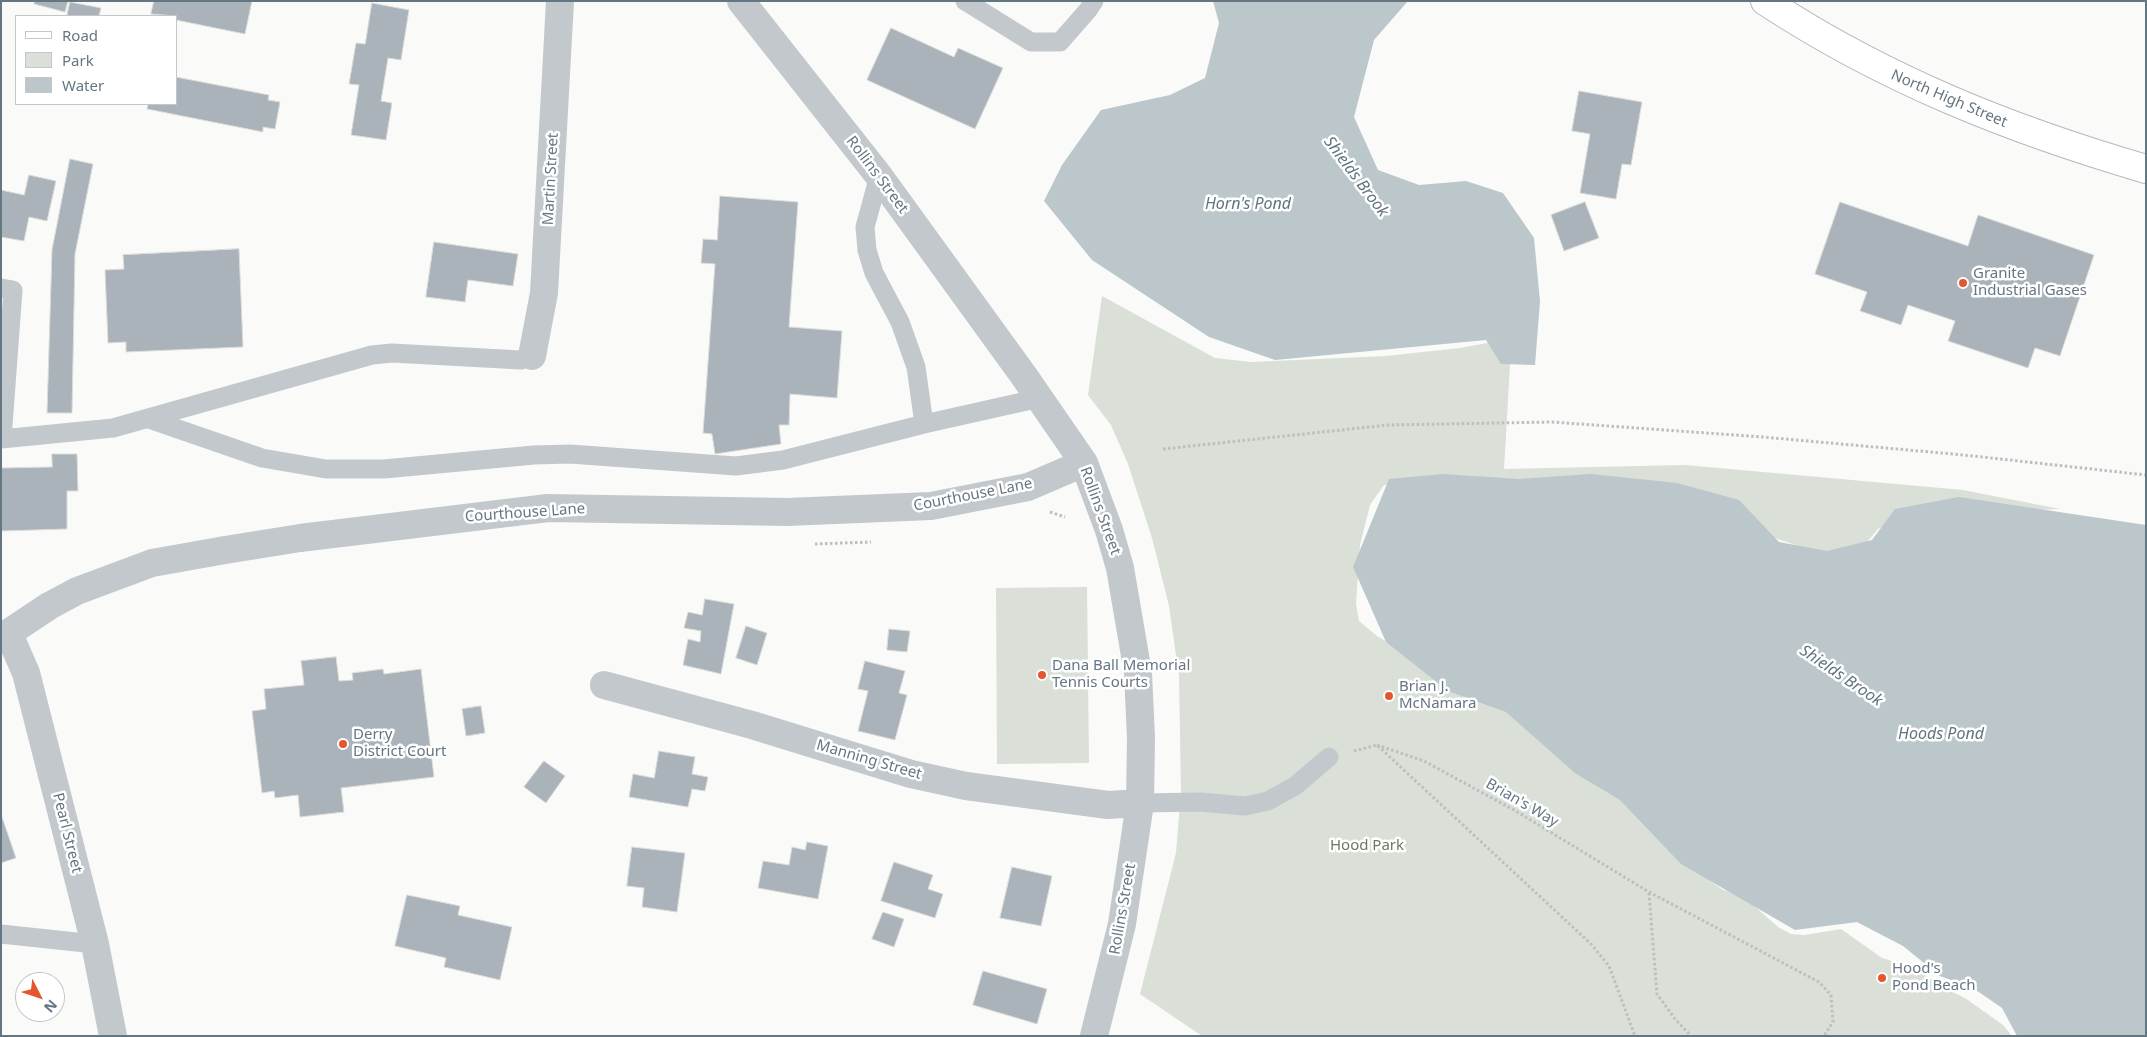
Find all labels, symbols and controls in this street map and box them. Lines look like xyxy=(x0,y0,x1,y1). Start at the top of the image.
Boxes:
legend xyxy=(15,15,178,105)
text: Road xyxy=(62,25,98,45)
text: Park xyxy=(62,50,94,70)
street label: North High Street xyxy=(1888,66,2010,132)
text: Water xyxy=(62,75,104,95)
street label: Martin Street xyxy=(540,132,562,226)
street label: Rollins Street xyxy=(842,133,912,217)
water label: Shields Brook xyxy=(1320,133,1392,221)
water label: Horn's Pond xyxy=(1205,194,1291,214)
place label: Granite Industrial Gases xyxy=(1973,265,2087,300)
marker: Granite Industrial Gases xyxy=(1957,277,1969,289)
street label: Rollins Street xyxy=(1076,465,1124,557)
street label: Courthouse Lane xyxy=(912,475,1034,515)
street label: Courthouse Lane xyxy=(464,500,586,526)
water label: Shields Brook xyxy=(1796,641,1886,711)
place label: Dana Ball Memorial Tennis Courts xyxy=(1052,657,1190,692)
marker: Dana Ball Memorial Tennis Courts xyxy=(1036,669,1048,681)
place label: Brian J. McNamara xyxy=(1399,678,1476,713)
marker: Brian J. McNamara xyxy=(1383,690,1395,702)
water label: Hoods Pond xyxy=(1898,724,1984,744)
place label: Derry District Court xyxy=(353,726,446,761)
street label: Manning Street xyxy=(814,736,924,784)
marker: Derry District Court xyxy=(337,738,349,750)
street label: Brian's Way xyxy=(1482,775,1562,831)
street label: Pearl Street xyxy=(48,791,86,875)
park label: Hood Park xyxy=(1330,837,1404,855)
street label: Rollins Street xyxy=(1106,862,1140,956)
place label: Hood's Pond Beach xyxy=(1892,960,1976,995)
north arrow xyxy=(15,972,65,1022)
marker: Hood's Pond Beach xyxy=(1876,972,1888,984)
text: N xyxy=(40,996,62,1017)

